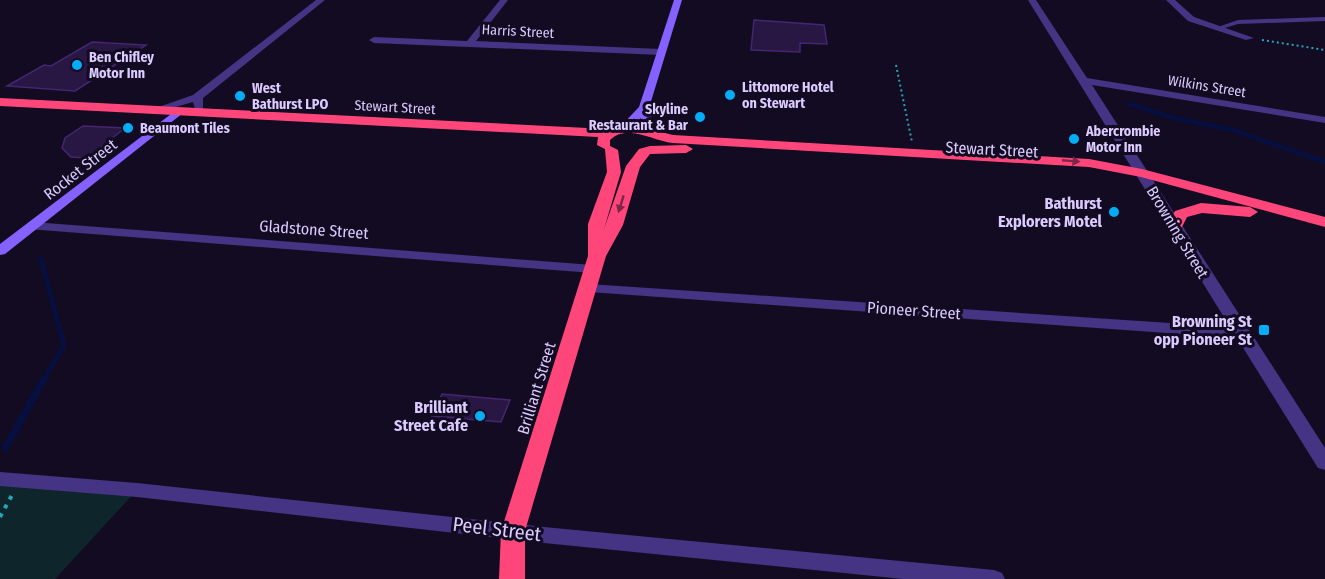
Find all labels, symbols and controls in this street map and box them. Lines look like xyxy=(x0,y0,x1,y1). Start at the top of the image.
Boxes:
street label: Harris Street xyxy=(481,21,555,42)
place label: Ben Chifley Motor Inn xyxy=(89,49,154,82)
marker: Ben Chifley Motor Inn xyxy=(70,58,84,72)
street label: Wilkins Street xyxy=(1167,72,1248,101)
place label: Littomore Hotel on Stewart xyxy=(742,79,834,112)
place label: West Bathurst LPO xyxy=(252,80,328,113)
marker: Littomore Hotel on Stewart xyxy=(723,88,737,102)
marker: West Bathurst LPO xyxy=(233,89,247,103)
street label: Stewart Street xyxy=(354,97,436,118)
place label: Skyline Restaurant & Bar xyxy=(589,101,689,134)
marker: Skyline Restaurant & Bar xyxy=(693,110,707,124)
place label: Beaumont Tiles xyxy=(140,120,230,137)
marker: Beaumont Tiles xyxy=(121,121,135,135)
place label: Abercrombie Motor Inn xyxy=(1085,123,1160,156)
marker: Abercrombie Motor Inn xyxy=(1067,132,1081,146)
street label: Rocket Street xyxy=(40,135,121,204)
street label: Stewart Street xyxy=(945,138,1040,161)
one-way arrow xyxy=(1061,156,1080,166)
street label: Browning Street xyxy=(1143,183,1213,283)
place label: Bathurst Explorers Motel xyxy=(998,194,1103,231)
one-way arrow xyxy=(616,195,625,213)
marker: Bathurst Explorers Motel xyxy=(1107,205,1121,219)
street label: Gladstone Street xyxy=(259,216,370,243)
street label: Pioneer Street xyxy=(867,298,962,323)
place label: Browning St opp Pioneer St xyxy=(1154,312,1252,349)
marker: Browning St opp Pioneer St xyxy=(1257,323,1271,337)
street label: Brilliant Street xyxy=(513,339,560,437)
place label: Brilliant Street Cafe xyxy=(394,398,468,435)
marker: Brilliant Street Cafe xyxy=(473,409,487,423)
street label: Peel Street xyxy=(451,512,543,546)

